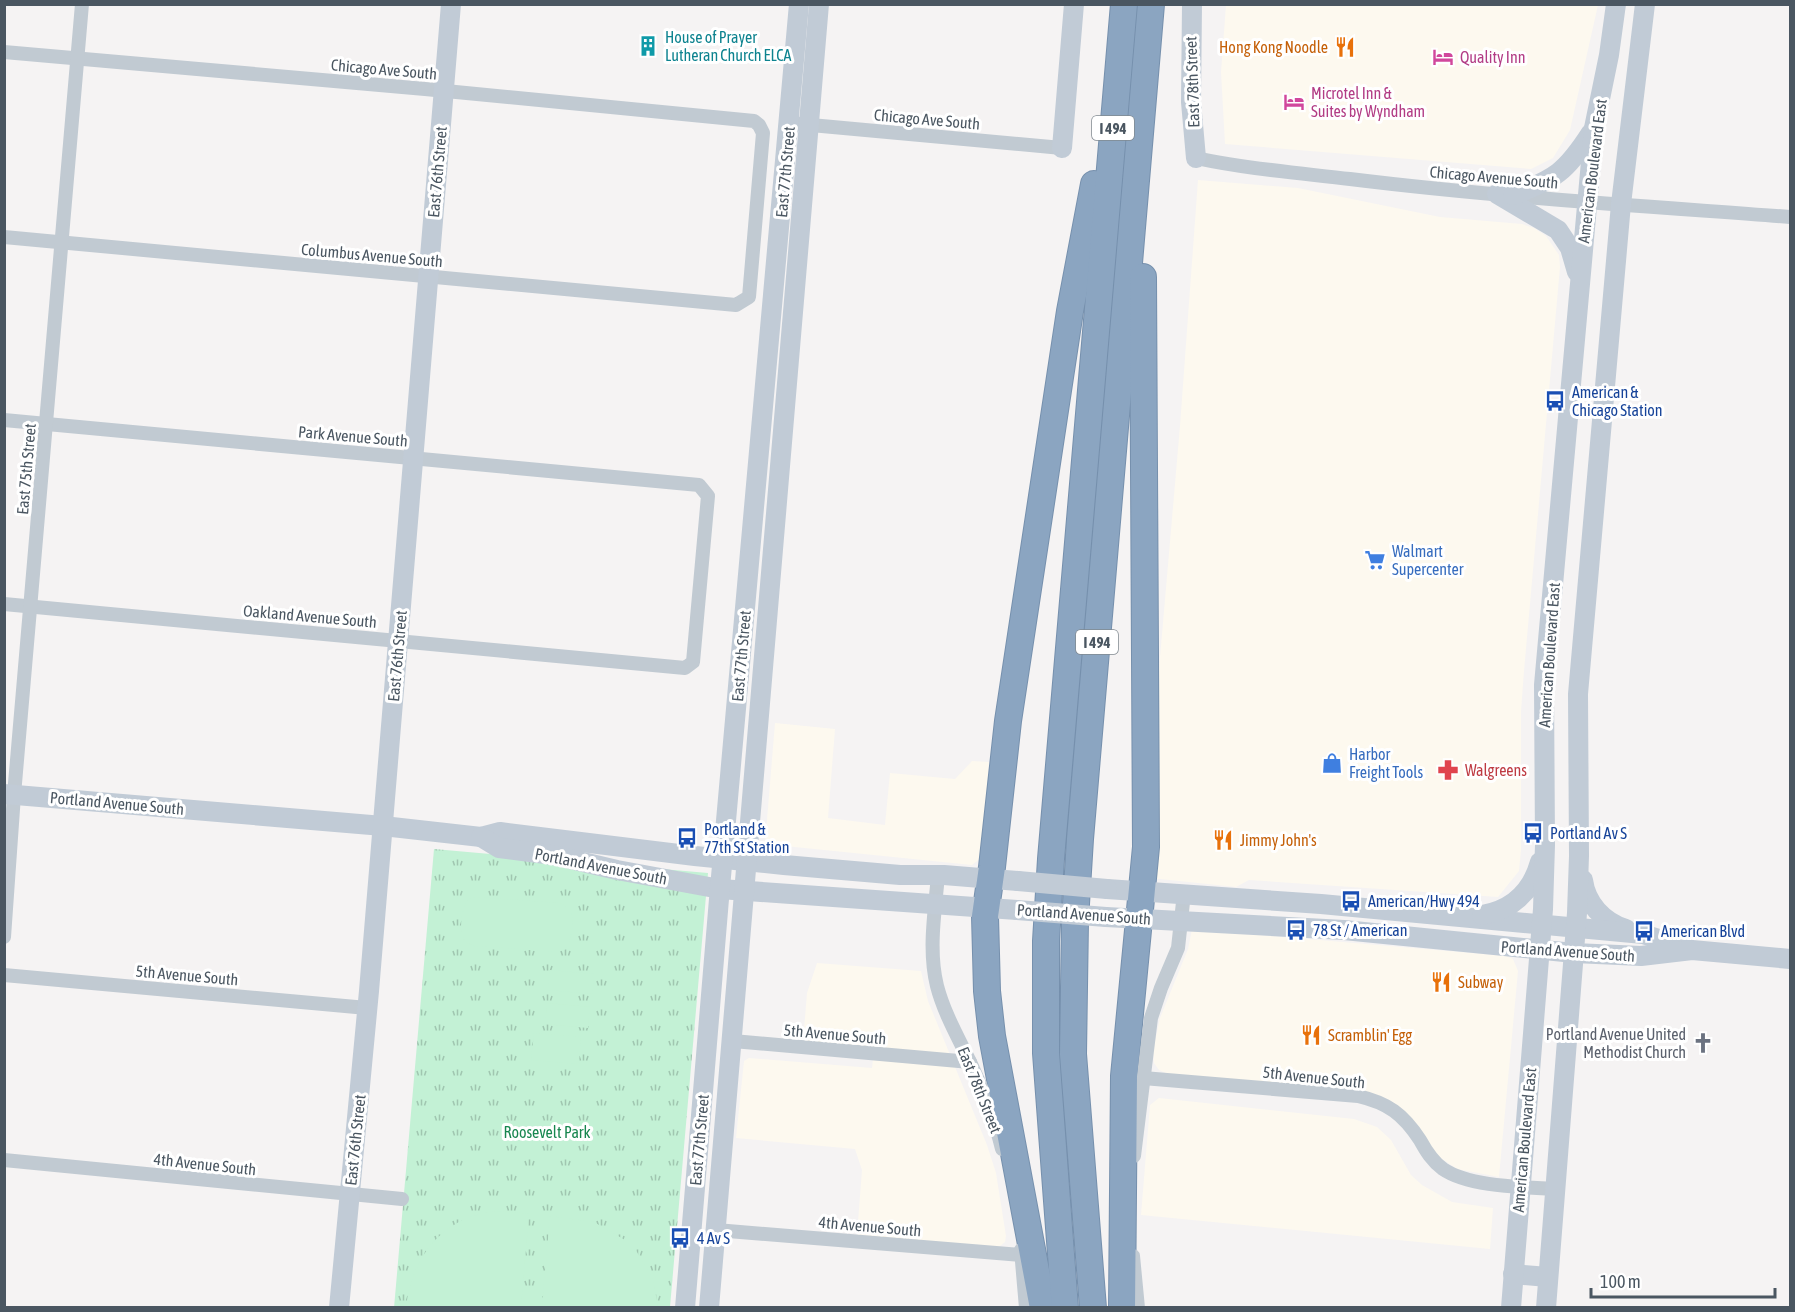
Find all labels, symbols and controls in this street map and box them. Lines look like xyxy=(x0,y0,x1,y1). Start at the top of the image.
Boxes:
place label: House of Prayer Lutheran Church ELCA xyxy=(665,28,792,64)
building icon: House of Prayer Lutheran Church ELCA xyxy=(636,34,660,58)
restaurant icon: Hong Kong Noodle xyxy=(1333,35,1357,59)
street label: East 78th Street xyxy=(1181,36,1203,128)
place label: Hong Kong Noodle xyxy=(1219,38,1328,57)
hotel icon: Quality Inn xyxy=(1431,45,1455,69)
place label: Quality Inn xyxy=(1460,48,1525,67)
street label: Chicago Ave South xyxy=(330,55,438,84)
place label: Microtel Inn & Suites by Wyndham xyxy=(1311,84,1425,121)
hotel icon: Microtel Inn & Suites by Wyndham xyxy=(1282,90,1306,114)
street label: American Boulevard East xyxy=(1574,97,1610,244)
street label: Chicago Ave South xyxy=(873,105,981,134)
road number: I 494 xyxy=(1092,116,1134,140)
street label: East 76th Street xyxy=(424,125,450,218)
street label: East 77th Street xyxy=(772,125,798,218)
street label: Chicago Avenue South xyxy=(1429,162,1559,193)
street label: Columbus Avenue South xyxy=(300,240,444,270)
place label: American & Chicago Station xyxy=(1572,383,1663,420)
bus stop icon: American & Chicago Station xyxy=(1543,389,1567,413)
street label: East 75th Street xyxy=(13,422,39,515)
street label: Park Avenue South xyxy=(298,422,408,450)
place label: Walmart Supercenter xyxy=(1392,542,1464,579)
supermarket icon: Walmart Supercenter xyxy=(1363,548,1387,572)
street label: American Boulevard East xyxy=(1535,582,1563,728)
street label: Oakland Avenue South xyxy=(243,601,377,631)
street label: East 76th Street xyxy=(384,609,410,702)
street label: East 77th Street xyxy=(728,609,754,702)
road number: I 494 xyxy=(1076,630,1118,654)
place label: Harbor Freight Tools xyxy=(1349,745,1424,782)
shop icon: Harbor Freight Tools xyxy=(1320,751,1344,775)
pharmacy icon: Walgreens xyxy=(1436,758,1460,782)
place label: Walgreens xyxy=(1465,761,1527,780)
street label: Portland Avenue South xyxy=(49,788,185,818)
place label: Portland & 77th St Station xyxy=(704,820,789,856)
bus stop icon: Portland Av S xyxy=(1521,821,1545,845)
place label: Portland Av S xyxy=(1550,824,1627,842)
bus stop icon: Portland & 77th St Station xyxy=(675,826,699,850)
restaurant icon: Jimmy John's xyxy=(1211,828,1235,852)
place label: Jimmy John's xyxy=(1240,831,1317,850)
street label: Portland Avenue South xyxy=(533,844,669,888)
bus stop icon: American/Hwy 494 xyxy=(1339,889,1363,913)
place label: American/Hwy 494 xyxy=(1368,892,1480,911)
street label: Portland Avenue South xyxy=(1016,900,1152,928)
bus stop icon: 78 St / American xyxy=(1284,918,1308,942)
bus stop icon: American Blvd xyxy=(1632,919,1656,943)
place label: 78 St / American xyxy=(1313,921,1408,939)
place label: American Blvd xyxy=(1661,922,1745,940)
street label: Portland Avenue South xyxy=(1500,937,1636,965)
street label: 5th Avenue South xyxy=(135,962,239,988)
restaurant icon: Subway xyxy=(1429,970,1453,994)
place label: Subway xyxy=(1458,973,1504,992)
street label: 5th Avenue South xyxy=(783,1021,887,1047)
restaurant icon: Scramblin' Egg xyxy=(1299,1023,1323,1047)
place label: Portland Avenue United Methodist Church xyxy=(1546,1025,1686,1061)
place label: Scramblin' Egg xyxy=(1328,1026,1412,1045)
church icon: Portland Avenue United Methodist Church xyxy=(1691,1031,1715,1055)
street label: East 78th Street xyxy=(955,1044,1006,1136)
street label: 5th Avenue South xyxy=(1262,1063,1366,1091)
street label: American Boulevard East xyxy=(1509,1066,1539,1213)
street label: East 76th Street xyxy=(341,1093,369,1186)
street label: East 77th Street xyxy=(686,1093,712,1186)
park label: Roosevelt Park xyxy=(503,1123,591,1141)
street label: 4th Avenue South xyxy=(153,1150,257,1178)
street label: 4th Avenue South xyxy=(818,1213,922,1239)
bus stop icon: 4 Av S xyxy=(668,1226,692,1250)
place label: 4 Av S xyxy=(697,1229,730,1247)
scale bar xyxy=(1591,1261,1776,1299)
text: 100 m xyxy=(1600,1271,1641,1292)

